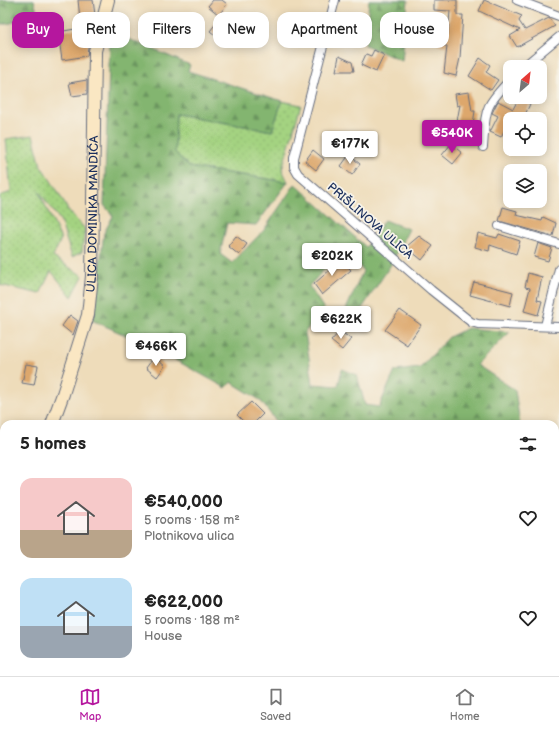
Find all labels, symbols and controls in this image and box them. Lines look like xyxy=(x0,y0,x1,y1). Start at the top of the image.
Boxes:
chip: Buy xyxy=(12,12,64,48)
chip: Rent xyxy=(72,12,130,48)
chip: Filters xyxy=(138,12,205,48)
chip: New xyxy=(213,12,269,48)
chip: Apartment xyxy=(277,12,372,48)
chip: House xyxy=(380,12,449,48)
north arrow xyxy=(503,60,547,104)
map controls xyxy=(503,60,547,208)
button: locate xyxy=(503,112,547,156)
pin: €540K xyxy=(424,120,480,154)
text: €540K xyxy=(431,125,473,141)
pin: €177K xyxy=(322,131,378,165)
street label: ULICA DOMINIKA MANDIĆA xyxy=(83,135,101,293)
text: €177K xyxy=(331,136,369,152)
button: layers xyxy=(503,164,547,208)
street label: PRIŠLINOVA ULICA xyxy=(324,179,417,263)
pin: €202K xyxy=(304,243,360,277)
text: €202K xyxy=(311,248,353,264)
pin: €622K xyxy=(313,306,369,340)
text: €622K xyxy=(320,311,362,327)
pin: €466K xyxy=(128,333,184,367)
text: €466K xyxy=(135,338,177,354)
icon: filters xyxy=(517,433,539,455)
text: 5 homes xyxy=(20,434,86,454)
text: €540,000 xyxy=(144,492,223,512)
icon: home xyxy=(52,494,100,542)
icon: heart xyxy=(517,507,539,529)
text: 5 rooms · 158 m² xyxy=(144,512,240,528)
text: Plotnikova ulica xyxy=(144,528,234,544)
text: €622,000 xyxy=(144,592,223,612)
icon: home xyxy=(52,594,100,642)
icon: heart xyxy=(517,607,539,629)
text: 5 rooms · 188 m² xyxy=(144,612,240,628)
text: House xyxy=(144,628,182,644)
tab: Map xyxy=(79,686,101,723)
tab: Saved xyxy=(260,686,291,723)
tab: Home xyxy=(450,686,480,723)

